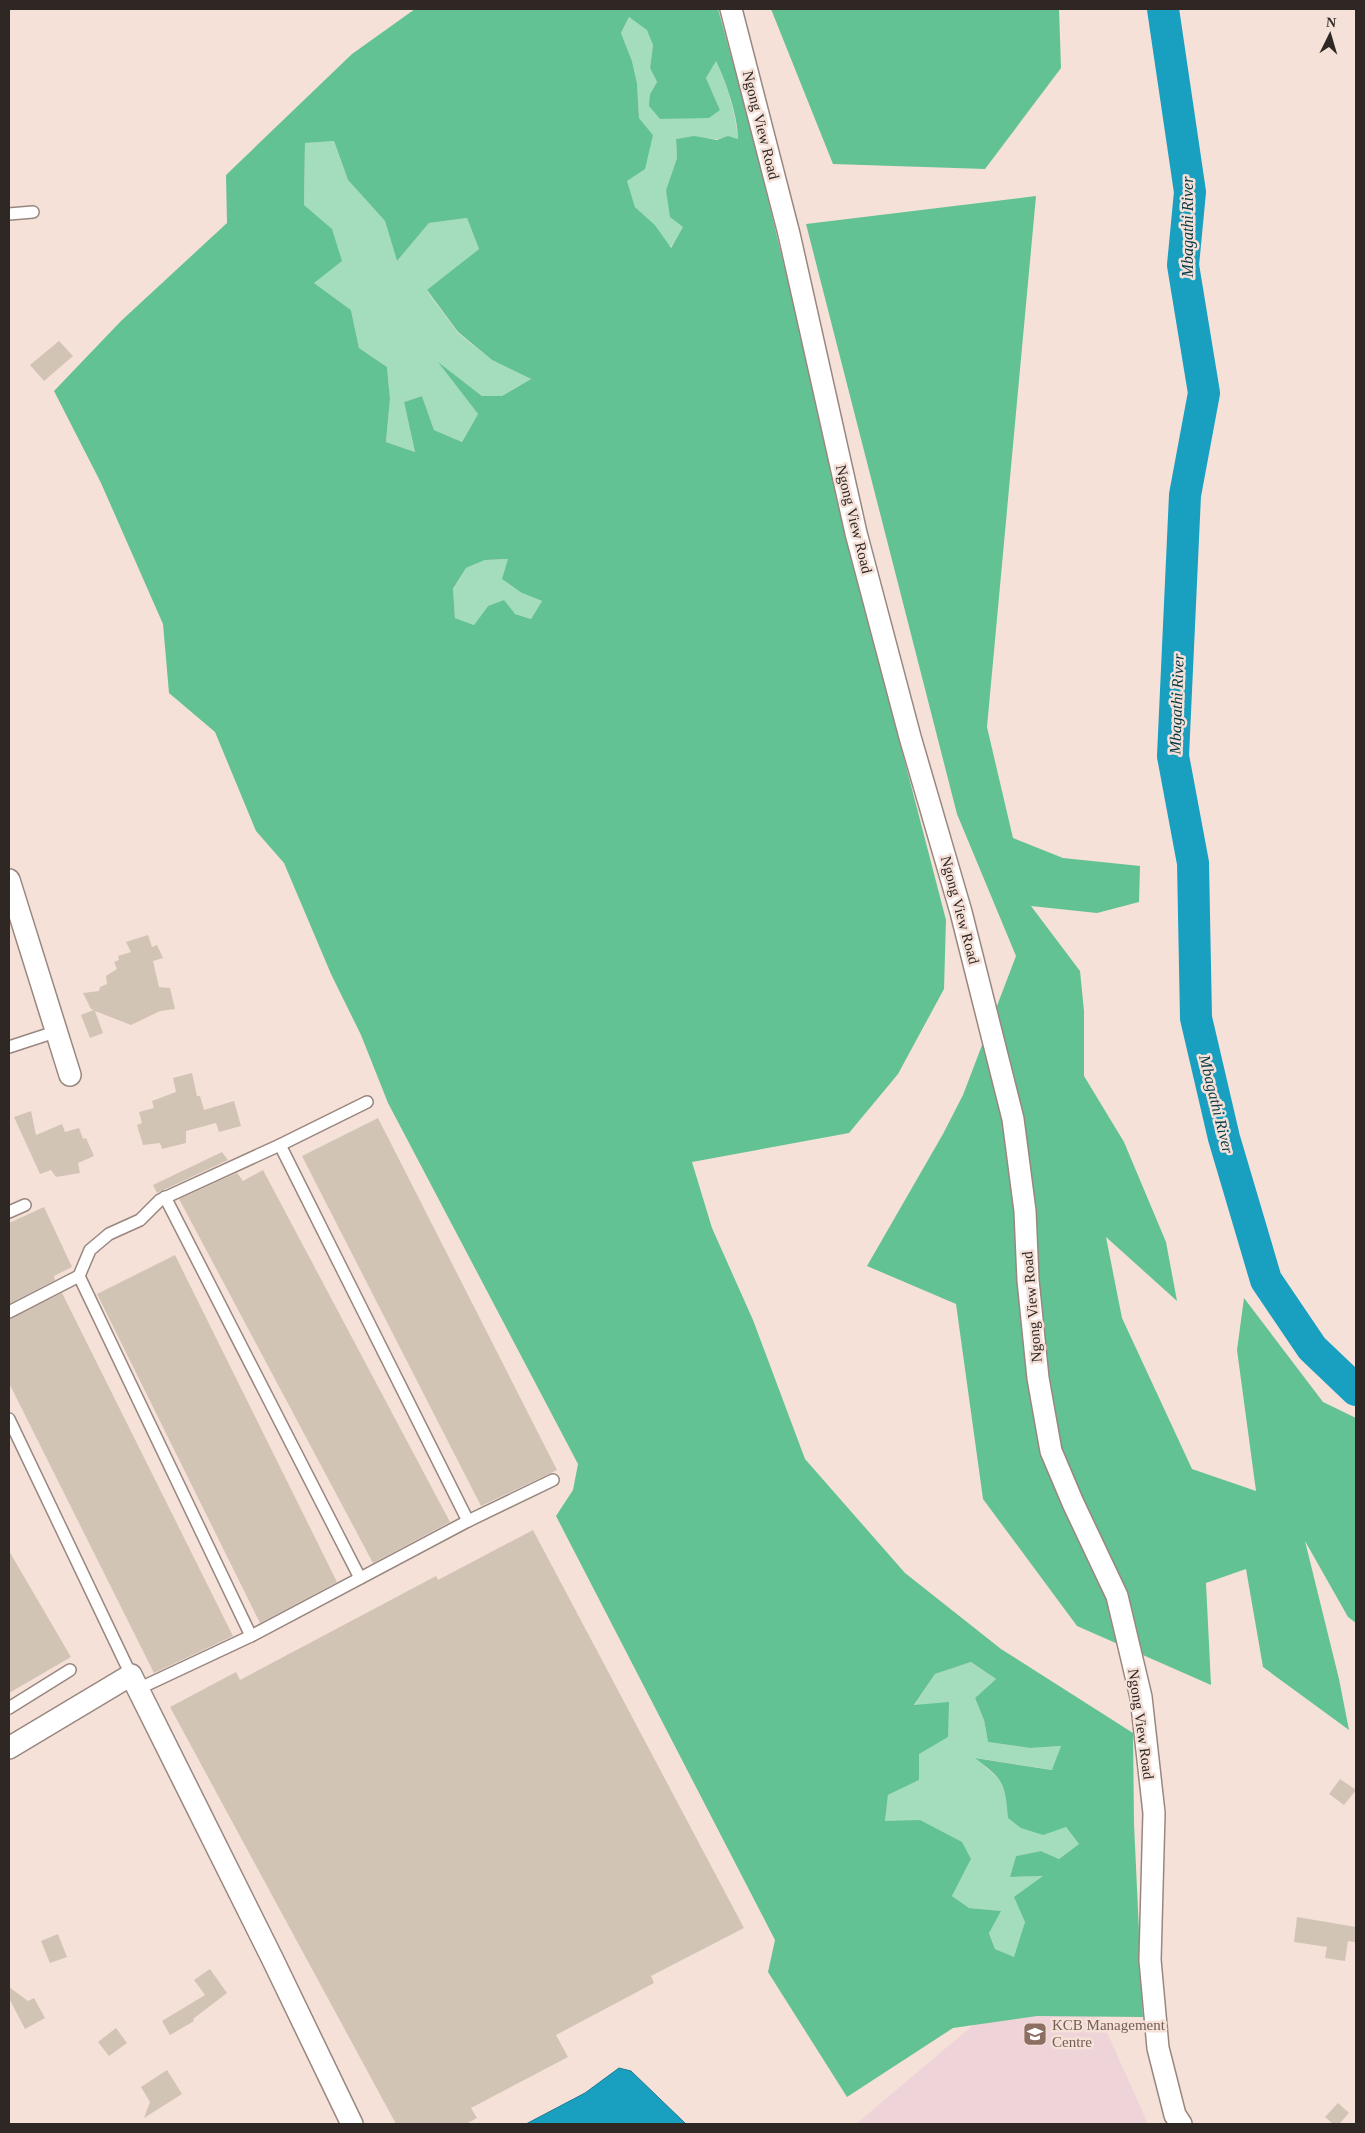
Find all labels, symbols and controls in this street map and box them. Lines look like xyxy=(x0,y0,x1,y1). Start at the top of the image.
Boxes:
north arrow xyxy=(1305,10,1355,60)
text: N xyxy=(1325,15,1337,30)
street label: Ngong View Road xyxy=(740,69,782,181)
water label: Mbagathi River xyxy=(1179,176,1197,278)
street label: Ngong View Road xyxy=(833,463,875,575)
water label: Mbagathi River xyxy=(1166,653,1188,756)
street label: Ngong View Road xyxy=(938,854,982,966)
water label: Mbagathi River xyxy=(1195,1052,1237,1156)
street label: Ngong View Road xyxy=(1019,1250,1045,1363)
street label: Ngong View Road xyxy=(1125,1668,1157,1781)
place label: KCB Management Centre xyxy=(1052,2017,1166,2050)
school or university icon: KCB Management Centre xyxy=(1022,2021,1048,2047)

